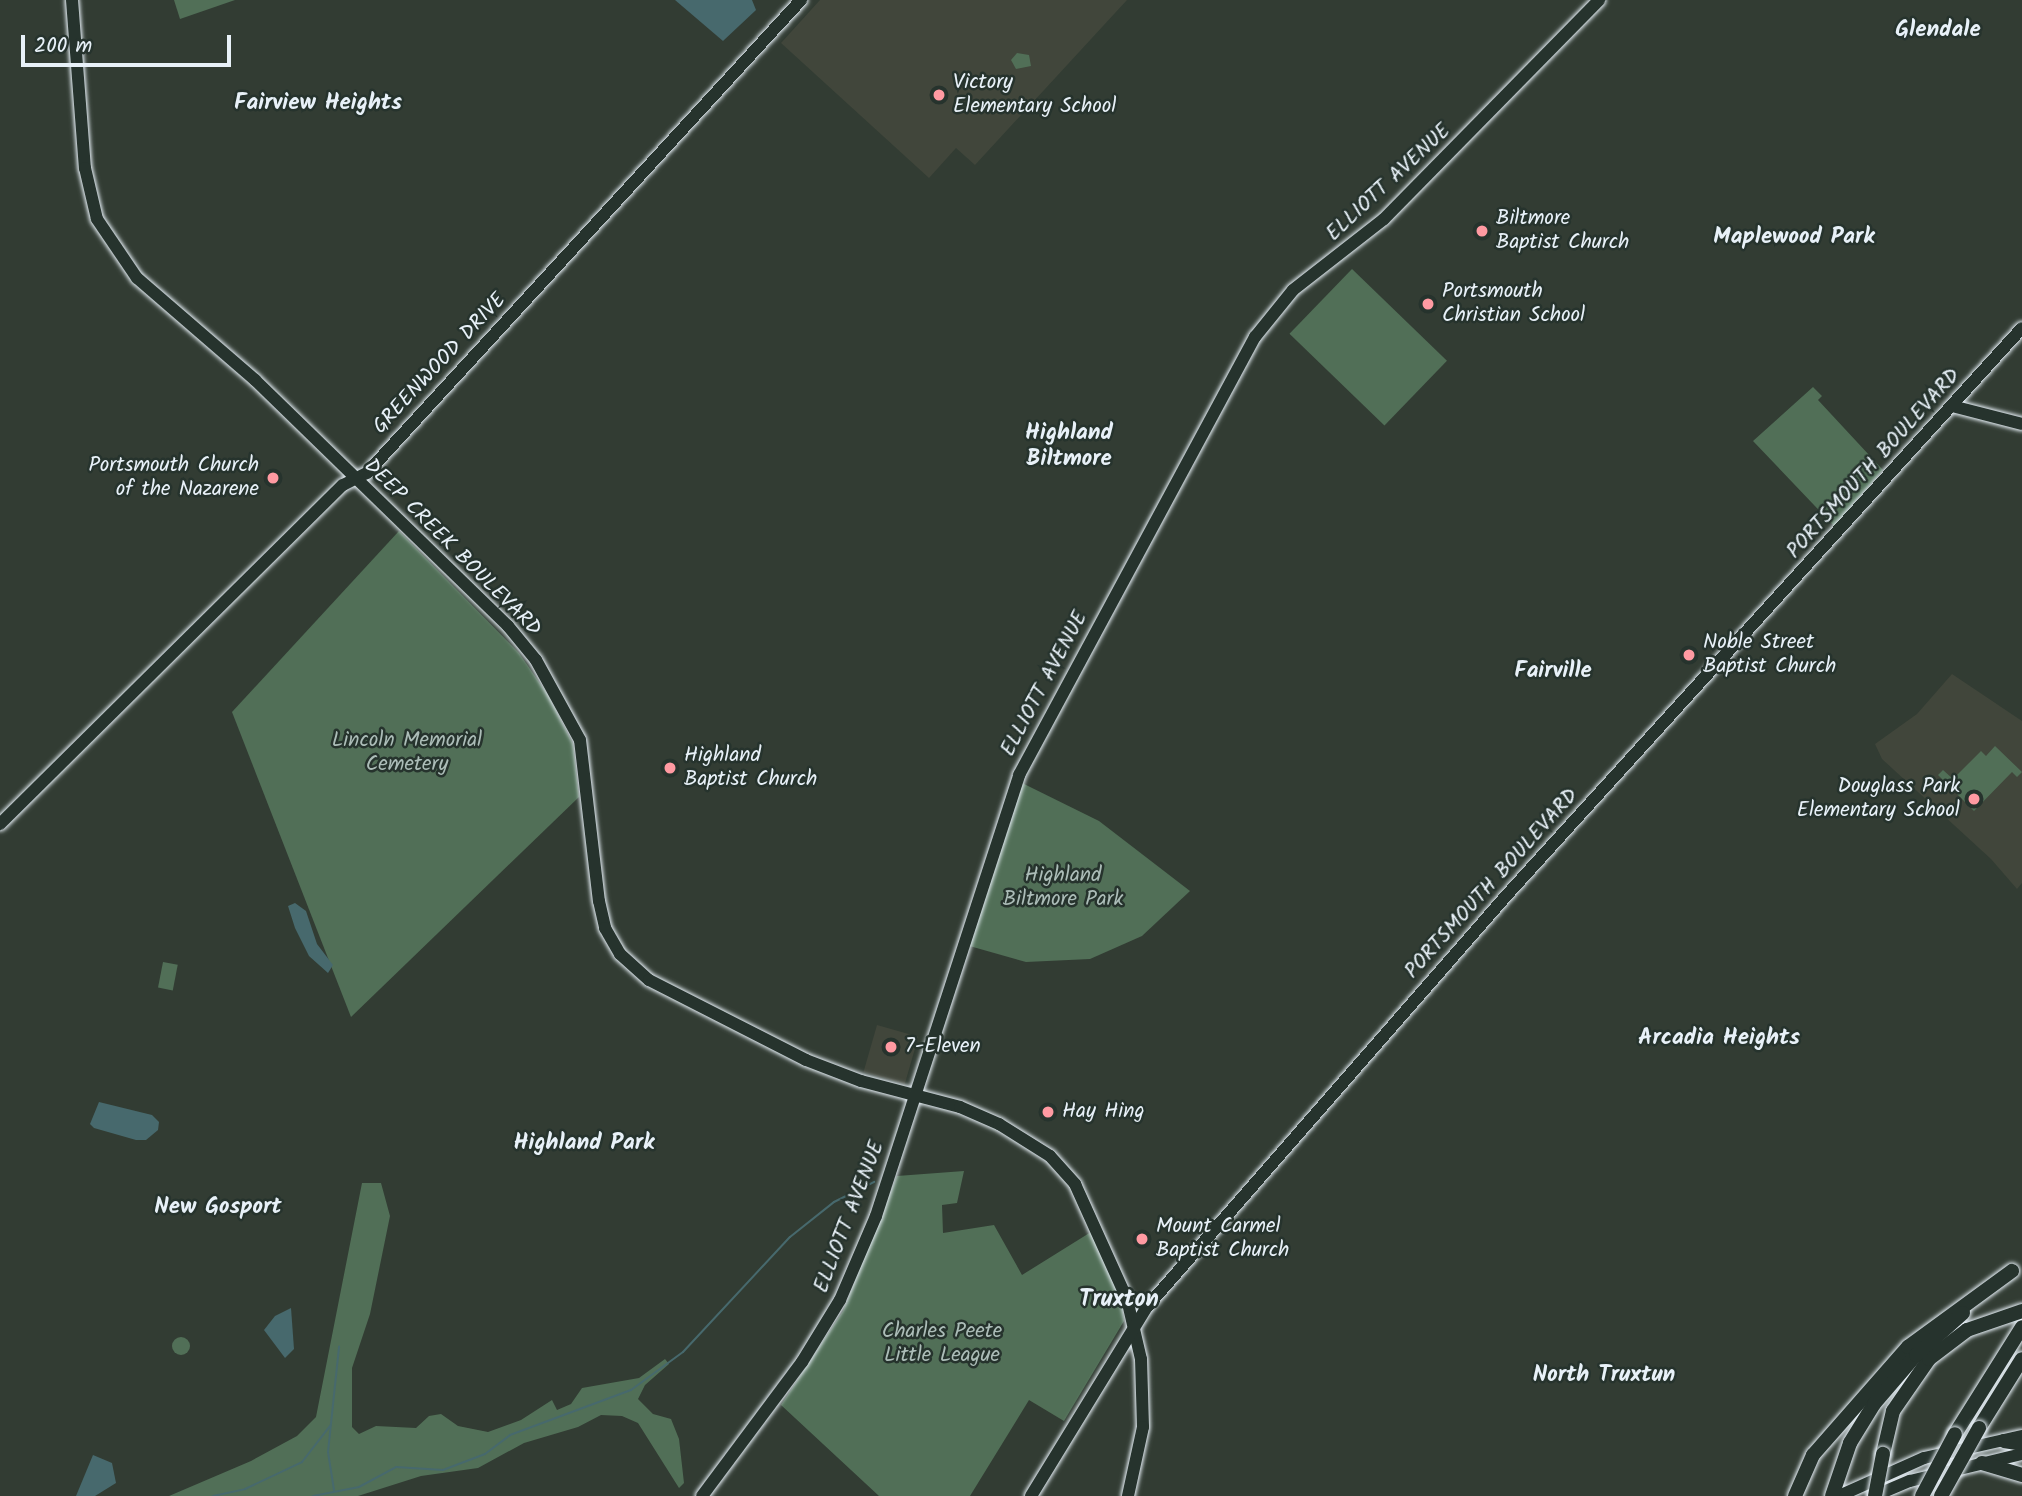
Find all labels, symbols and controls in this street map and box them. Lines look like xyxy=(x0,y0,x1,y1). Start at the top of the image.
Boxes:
district label: Glendale xyxy=(1895,16,1981,44)
scale bar xyxy=(24,21,234,65)
text: 200 m xyxy=(34,30,92,63)
place label: Victory Elementary School xyxy=(953,70,1116,120)
marker: Victory Elementary School xyxy=(931,87,947,103)
district label: Fairview Heights xyxy=(234,89,402,117)
street label: ELLIOTT AVENUE xyxy=(1322,119,1456,247)
place label: Biltmore Baptist Church xyxy=(1496,206,1629,256)
marker: Biltmore Baptist Church xyxy=(1474,223,1490,239)
district label: Maplewood Park xyxy=(1713,223,1875,251)
place label: Portsmouth Christian School xyxy=(1442,279,1585,329)
street label: GREENWOOD DRIVE xyxy=(368,288,512,440)
marker: Portsmouth Christian School xyxy=(1420,296,1436,312)
street label: PORTSMOUTH BOULEVARD xyxy=(1782,364,1966,564)
district label: Highland Biltmore xyxy=(1025,419,1113,473)
place label: Portsmouth Church of the Nazarene xyxy=(88,453,259,503)
street label: DEEP CREEK BOULEVARD xyxy=(358,454,546,642)
marker: Portsmouth Church of the Nazarene xyxy=(265,470,281,486)
street label: ELLIOTT AVENUE xyxy=(996,607,1094,761)
place label: Noble Street Baptist Church xyxy=(1703,630,1836,680)
marker: Noble Street Baptist Church xyxy=(1681,647,1697,663)
district label: Fairville xyxy=(1514,657,1592,685)
park label: Lincoln Memorial Cemetery xyxy=(332,728,482,778)
place label: Highland Baptist Church xyxy=(684,743,817,793)
marker: Highland Baptist Church xyxy=(662,760,678,776)
place label: Douglass Park Elementary School xyxy=(1797,774,1960,824)
street label: PORTSMOUTH BOULEVARD xyxy=(1400,784,1584,984)
marker: Douglass Park Elementary School xyxy=(1966,791,1982,807)
park label: Highland Biltmore Park xyxy=(1003,863,1123,913)
district label: Arcadia Heights xyxy=(1638,1024,1800,1052)
place label: 7-Eleven xyxy=(905,1034,981,1060)
marker: 7-Eleven xyxy=(883,1039,899,1055)
place label: Hay Hing xyxy=(1062,1099,1144,1125)
marker: Hay Hing xyxy=(1040,1104,1056,1120)
district label: Highland Park xyxy=(514,1129,654,1157)
street label: ELLIOTT AVENUE xyxy=(809,1137,891,1297)
district label: New Gosport xyxy=(154,1193,282,1221)
place label: Mount Carmel Baptist Church xyxy=(1156,1214,1289,1264)
marker: Mount Carmel Baptist Church xyxy=(1134,1231,1150,1247)
district label: Truxton xyxy=(1079,1286,1159,1314)
park label: Charles Peete Little League xyxy=(882,1319,1002,1369)
district label: North Truxtun xyxy=(1533,1361,1675,1389)

